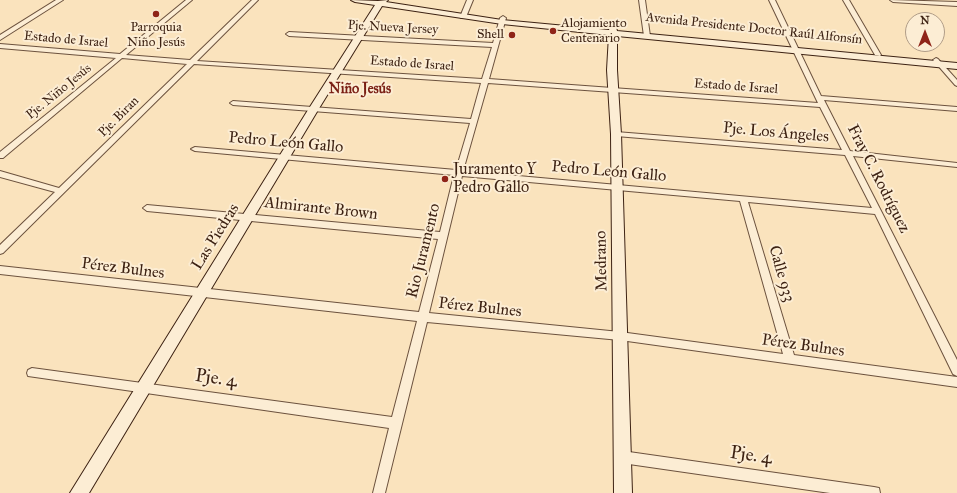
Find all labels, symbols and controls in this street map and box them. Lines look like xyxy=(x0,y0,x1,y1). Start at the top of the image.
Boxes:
marker: Parroquia Niño Jesús xyxy=(151,9,161,19)
street label: Avenida Presidente Doctor Raúl Alfonsín xyxy=(645,10,863,48)
north arrow xyxy=(905,12,945,52)
text: N xyxy=(920,14,930,27)
place label: Alojamiento Centenario xyxy=(561,16,627,47)
street label: Pje. Nueva Jersey xyxy=(347,18,439,38)
place label: Parroquia Niño Jesús xyxy=(127,20,185,51)
marker: Alojamiento Centenario xyxy=(548,26,558,36)
place label: Shell xyxy=(477,27,504,43)
street label: Estado de Israel xyxy=(23,29,109,51)
marker: Shell xyxy=(507,30,517,40)
street label: Estado de Israel xyxy=(369,53,455,75)
street label: Pje. Niño Jesús xyxy=(23,61,95,123)
street label: Estado de Israel xyxy=(693,76,779,98)
district label: Niño Jesús xyxy=(329,82,391,98)
street label: Pje. Biran xyxy=(95,93,143,141)
street label: Pje. Los Ángeles xyxy=(722,119,830,147)
street label: Fray C. Rodríguez xyxy=(842,122,914,236)
street label: Pedro León Gallo xyxy=(228,128,344,158)
street label: Pedro León Gallo xyxy=(551,157,667,187)
place label: Juramento Y Pedro Gallo xyxy=(453,160,536,198)
marker: Juramento Y Pedro Gallo xyxy=(440,174,450,184)
street label: Almirante Brown xyxy=(263,194,379,224)
street label: Las Piedras xyxy=(188,200,244,274)
street label: Rio Juramento xyxy=(403,202,445,300)
street label: Medrano xyxy=(592,231,612,291)
street label: Calle 933 xyxy=(764,244,798,304)
street label: Pérez Bulnes xyxy=(80,254,166,284)
street label: Pérez Bulnes xyxy=(438,294,522,322)
street label: Pérez Bulnes xyxy=(760,331,846,361)
street label: Pje. 4 xyxy=(194,365,238,393)
street label: Pje. 4 xyxy=(729,442,773,470)

